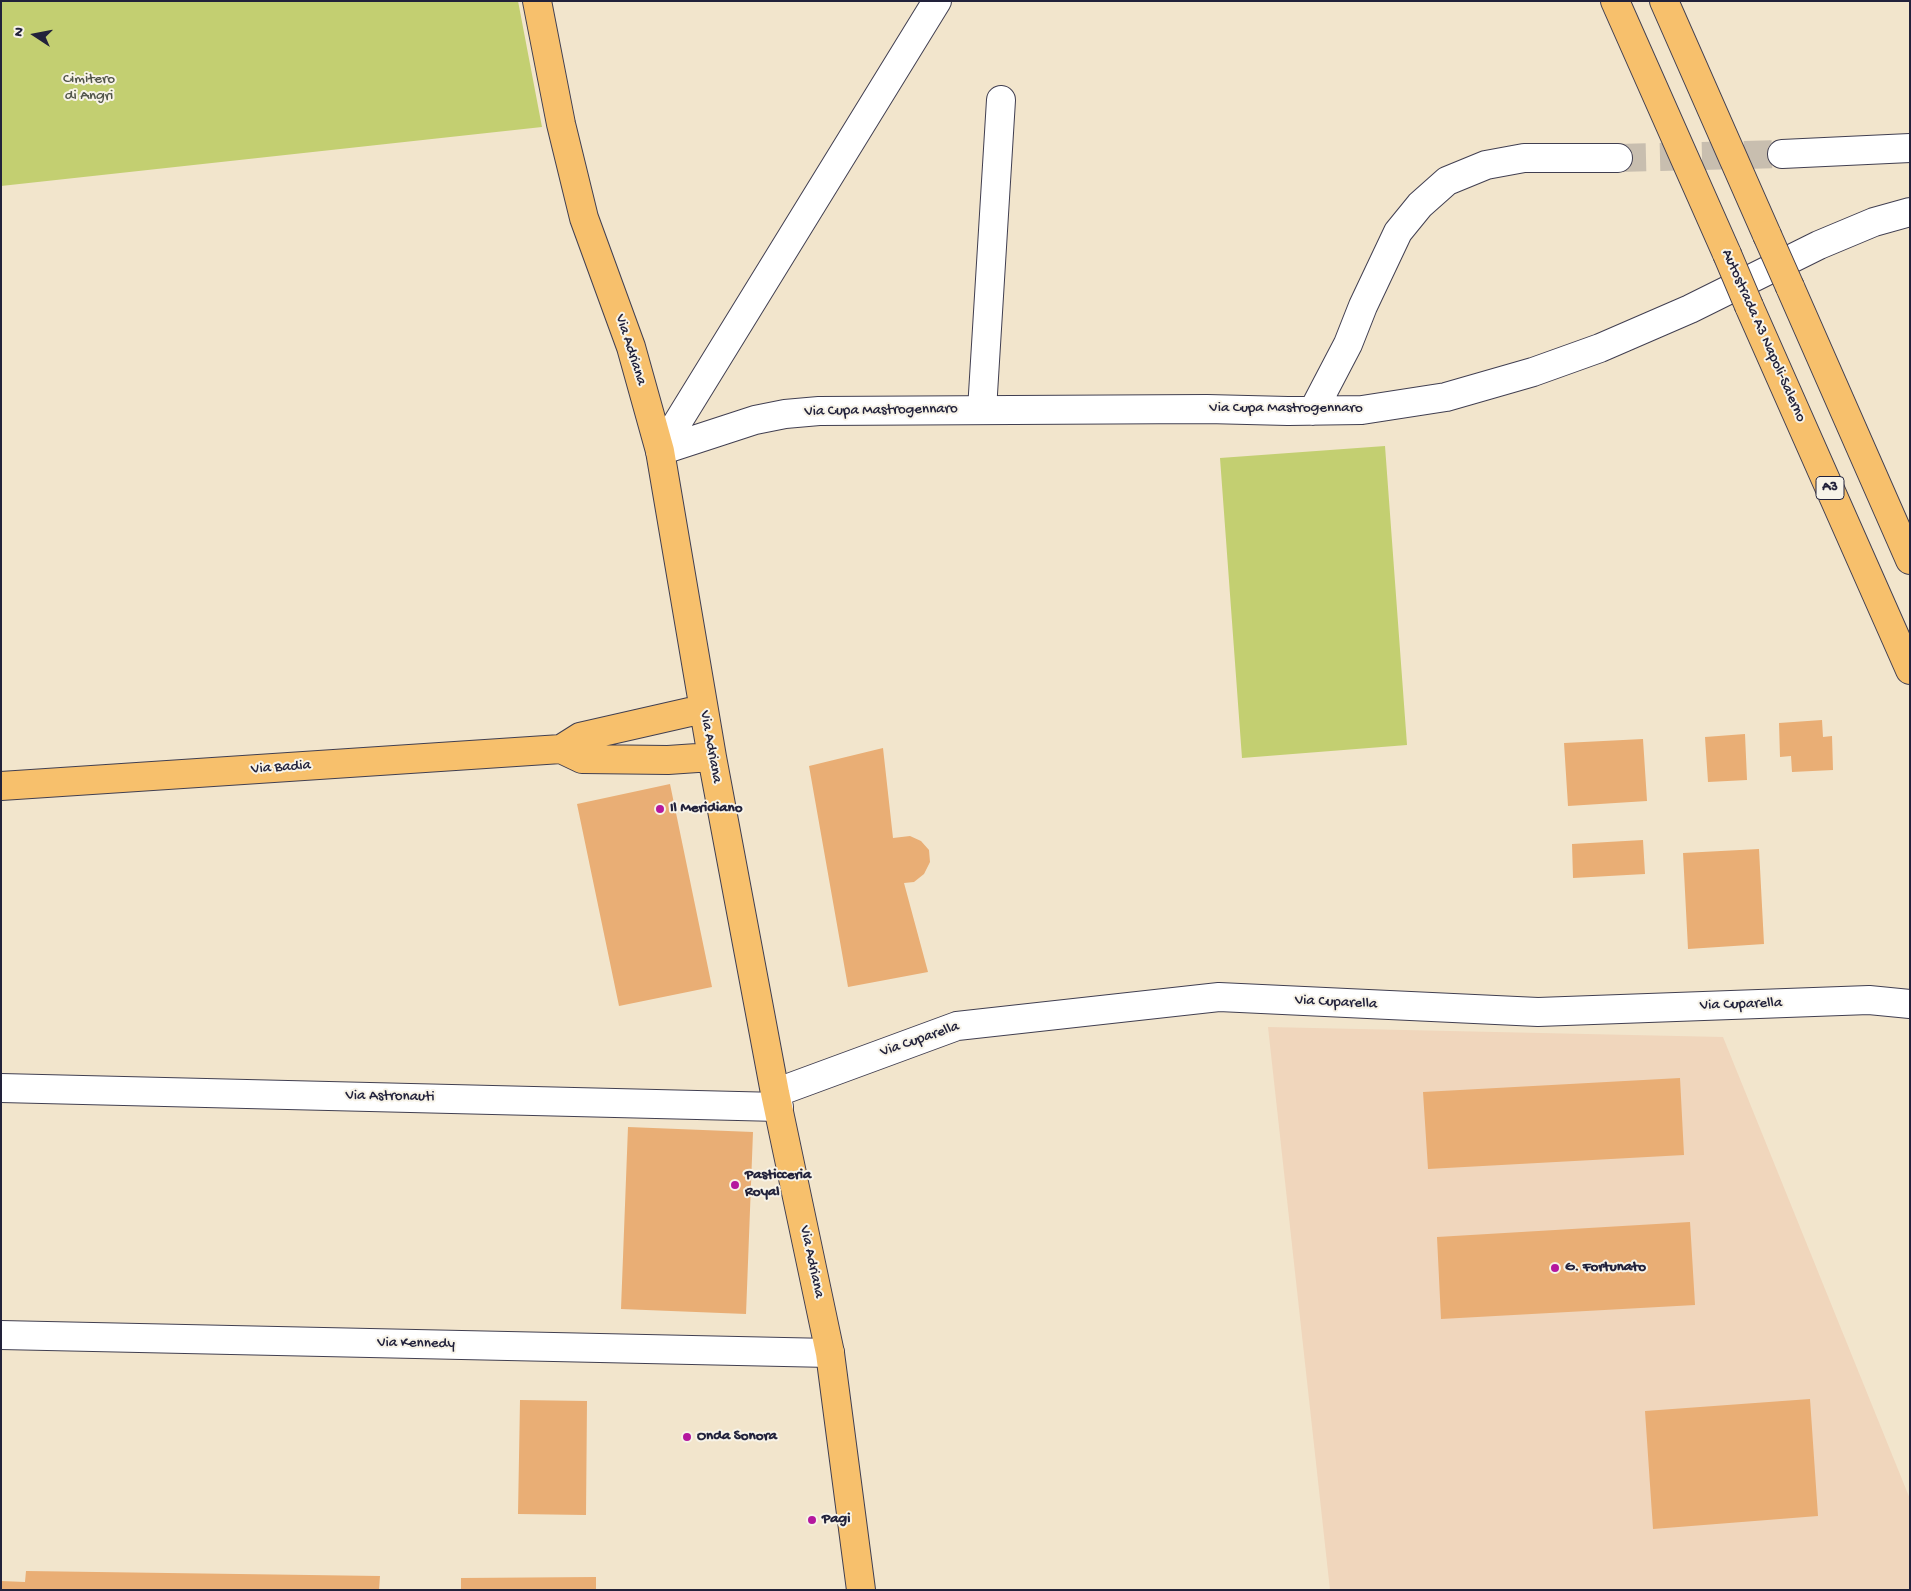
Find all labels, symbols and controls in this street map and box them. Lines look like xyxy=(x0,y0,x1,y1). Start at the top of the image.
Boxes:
north arrow xyxy=(10,10,60,60)
text: N xyxy=(11,26,29,38)
park label: Cimitero di Angri xyxy=(63,71,115,106)
street label: Autostrada A3 Napoli-Salerno xyxy=(1717,247,1809,425)
street label: Via Adriana xyxy=(610,312,650,388)
street label: Via Cupa Mastrogennaro xyxy=(1209,400,1363,418)
street label: Via Cupa Mastrogennaro xyxy=(804,401,958,421)
road number: A3 xyxy=(1816,476,1844,499)
street label: Via Adriana xyxy=(695,709,725,785)
street label: Via Badia xyxy=(251,757,311,779)
place label: Il Meridiano xyxy=(670,800,742,818)
marker: Il Meridiano xyxy=(654,803,666,815)
street label: Via Cuparella xyxy=(1294,992,1378,1014)
street label: Via Cuparella xyxy=(1700,995,1782,1015)
street label: Via Cuparella xyxy=(878,1018,962,1062)
street label: Via Astronauti xyxy=(345,1087,435,1107)
place label: Pasticceria Royal xyxy=(745,1167,811,1202)
marker: Pasticceria Royal xyxy=(729,1179,741,1191)
street label: Via Adriana xyxy=(795,1224,827,1300)
place label: G. Fortunato xyxy=(1565,1259,1646,1277)
marker: G. Fortunato xyxy=(1549,1262,1561,1274)
street label: Via Kennedy xyxy=(377,1334,455,1354)
place label: Onda Sonora xyxy=(697,1428,777,1446)
marker: Onda Sonora xyxy=(681,1431,693,1443)
place label: Pagi xyxy=(822,1511,850,1529)
marker: Pagi xyxy=(806,1514,818,1526)

